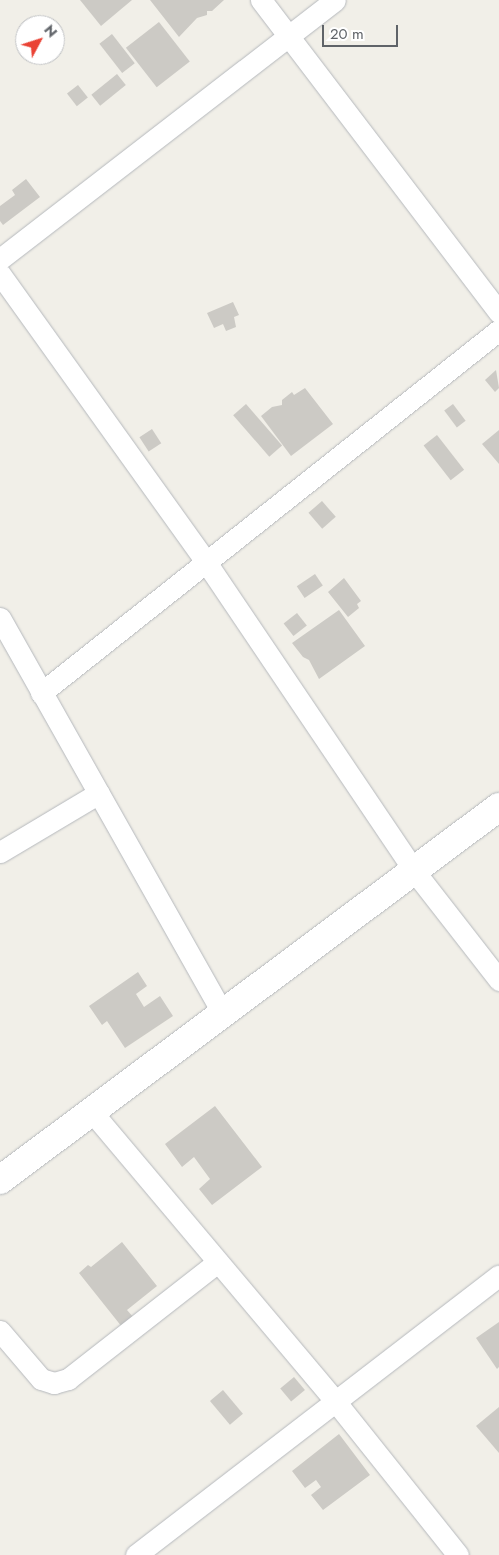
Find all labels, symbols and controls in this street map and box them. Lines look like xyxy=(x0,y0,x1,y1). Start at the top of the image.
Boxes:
north arrow xyxy=(15,15,65,65)
scale bar xyxy=(324,15,400,47)
text: N xyxy=(39,20,62,42)
text: 20 m xyxy=(330,23,364,45)

